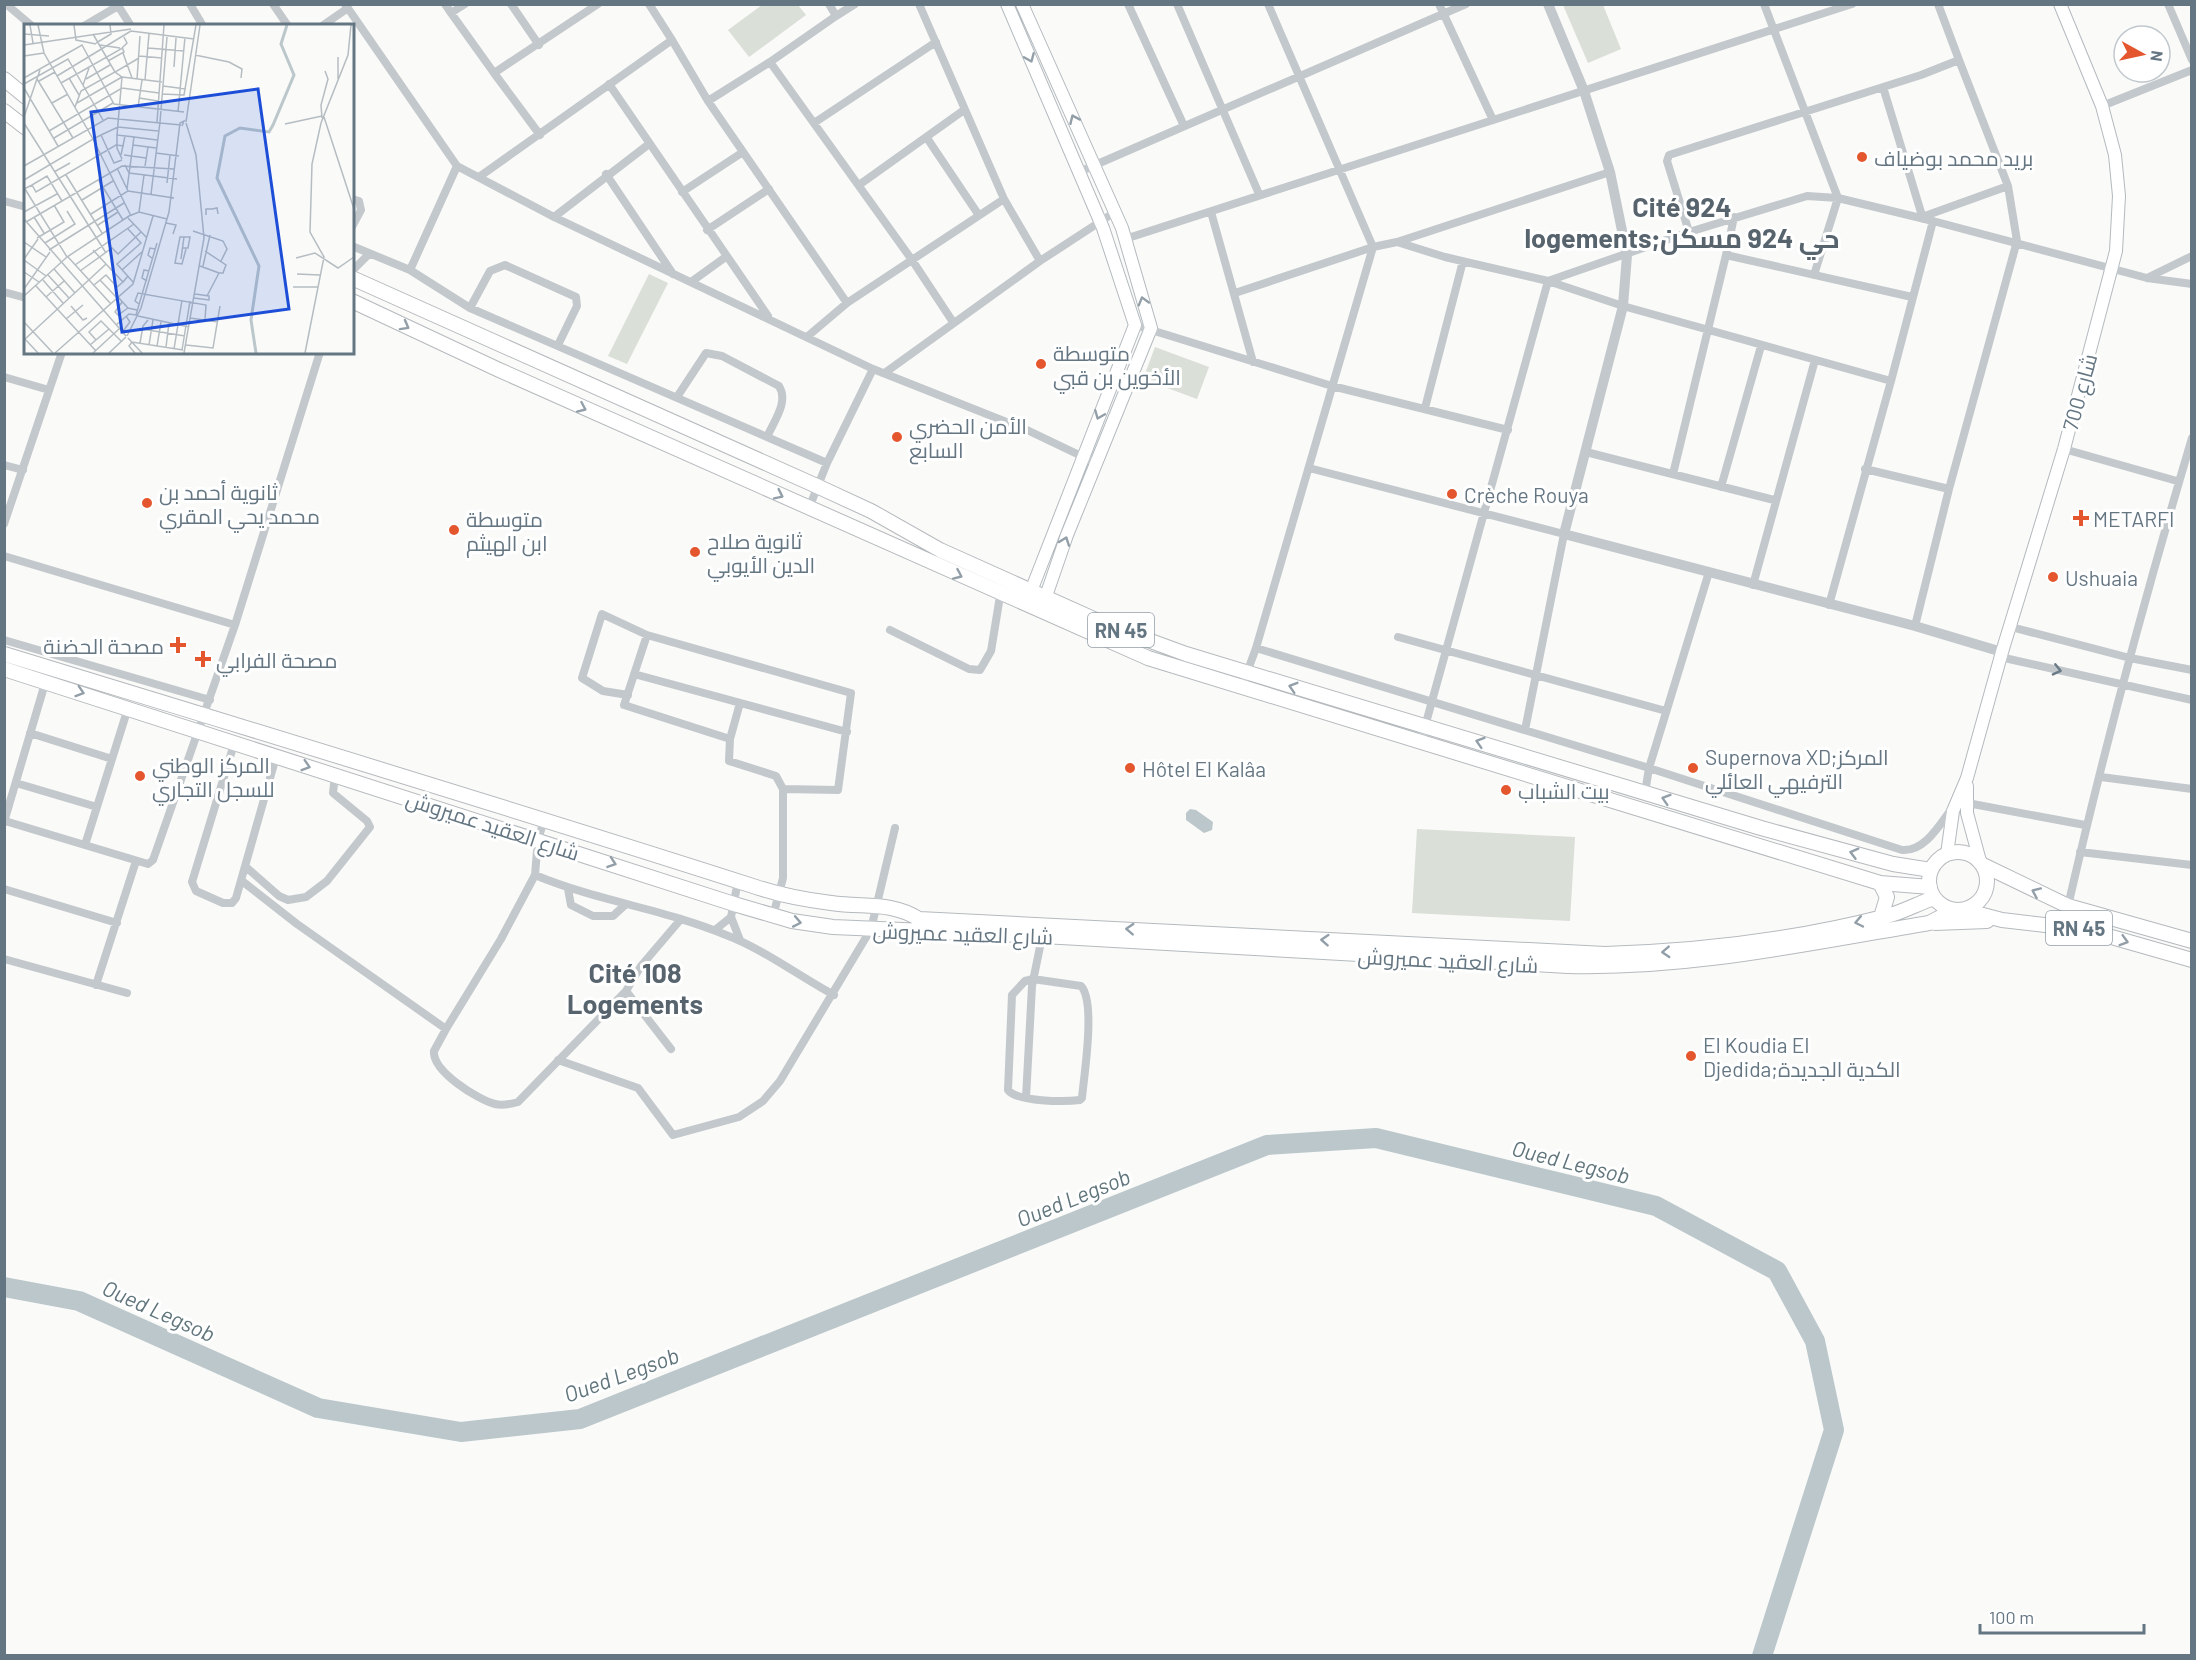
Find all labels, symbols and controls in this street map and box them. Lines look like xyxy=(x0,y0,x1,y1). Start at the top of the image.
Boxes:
inset map xyxy=(24,24,354,354)
north arrow xyxy=(2112,24,2172,84)
text: N xyxy=(2147,50,2167,63)
one-way arrow xyxy=(1023,52,1035,63)
one-way arrow xyxy=(1069,114,1081,125)
place label: بريد محمد بوضياف xyxy=(1874,145,2033,171)
marker: بريد محمد بوضياف xyxy=(1855,150,1869,164)
district label: Cité 924 logements;حي 924 مسكن xyxy=(1524,190,1840,261)
one-way arrow xyxy=(1138,296,1150,307)
one-way arrow xyxy=(399,319,409,330)
place label: متوسطة الأخوين بن قبي xyxy=(1053,340,1181,394)
street label: شارع 700 xyxy=(2057,351,2104,434)
marker: متوسطة الأخوين بن قبي xyxy=(1034,357,1048,371)
one-way arrow xyxy=(576,400,587,412)
one-way arrow xyxy=(1094,409,1107,420)
place label: الأمن الحضري السابع xyxy=(909,413,1027,465)
marker: الأمن الحضري السابع xyxy=(890,430,904,444)
place label: ثانوية أحمد بن محمد يحي المقري xyxy=(159,479,320,533)
place label: Crèche Rouya xyxy=(1464,482,1589,507)
marker: Crèche Rouya xyxy=(1445,487,1459,501)
one-way arrow xyxy=(773,488,784,500)
marker: ثانوية أحمد بن محمد يحي المقري xyxy=(140,496,154,510)
place label: متوسطة ابن الهيثم xyxy=(466,506,548,558)
place label: METARFI xyxy=(2093,506,2174,531)
marker: METARFI xyxy=(2074,511,2088,525)
marker: متوسطة ابن الهيثم xyxy=(447,523,461,537)
place label: ثانوية صلاح الدين الأيوبي xyxy=(707,528,815,582)
one-way arrow xyxy=(1058,536,1071,547)
marker: ثانوية صلاح الدين الأيوبي xyxy=(688,545,702,559)
place label: Ushuaia xyxy=(2065,565,2138,590)
one-way arrow xyxy=(951,567,962,579)
marker: Ushuaia xyxy=(2046,570,2060,584)
road number: RN 45 xyxy=(1088,613,1154,647)
place label: مصحة الحضنة xyxy=(43,633,164,658)
marker: مصحة الحضنة xyxy=(169,636,187,654)
place label: مصحة الفرابي xyxy=(216,647,337,677)
marker: مصحة الفرابي xyxy=(194,650,212,668)
one-way arrow xyxy=(2052,663,2062,676)
one-way arrow xyxy=(1288,682,1299,694)
one-way arrow xyxy=(74,685,85,698)
one-way arrow xyxy=(1475,737,1486,750)
place label: Supernova XD;المركز الترفيهي العائلي xyxy=(1705,744,1889,798)
place label: المركز الوطني للسجل التجاري xyxy=(152,752,275,806)
place label: Hôtel El Kalâa xyxy=(1142,756,1266,781)
one-way arrow xyxy=(300,759,311,771)
marker: Hôtel El Kalâa xyxy=(1123,761,1137,775)
marker: Supernova XD;المركز الترفيهي العائلي xyxy=(1686,761,1700,775)
marker: المركز الوطني للسجل التجاري xyxy=(133,769,147,783)
place label: بيت الشباب xyxy=(1518,778,1610,803)
marker: بيت الشباب xyxy=(1499,783,1513,797)
street label: شارع العقيد عميروش xyxy=(402,785,583,868)
one-way arrow xyxy=(1661,794,1672,806)
one-way arrow xyxy=(1849,848,1860,860)
one-way arrow xyxy=(606,856,617,868)
one-way arrow xyxy=(2031,887,2042,899)
road number: RN 45 xyxy=(2046,911,2112,945)
one-way arrow xyxy=(792,915,802,928)
one-way arrow xyxy=(1854,915,1864,928)
street label: شارع العقيد عميروش xyxy=(872,917,1054,952)
one-way arrow xyxy=(1126,922,1135,935)
one-way arrow xyxy=(2119,933,2129,946)
one-way arrow xyxy=(1320,934,1329,947)
street label: شارع العقيد عميروش xyxy=(1357,943,1539,980)
one-way arrow xyxy=(1662,945,1671,958)
district label: Cité 108 Logements xyxy=(567,956,703,1019)
place label: El Koudia El Djedida;الكدية الجديدة xyxy=(1703,1032,1901,1081)
marker: El Koudia El Djedida;الكدية الجديدة xyxy=(1684,1049,1698,1063)
water label: Oued Legsob xyxy=(1509,1134,1633,1188)
water label: Oued Legsob xyxy=(1012,1162,1134,1232)
water label: Oued Legsob xyxy=(99,1274,219,1346)
water label: Oued Legsob xyxy=(560,1341,682,1407)
scale bar xyxy=(1980,1597,2144,1635)
text: 100 m xyxy=(1989,1606,2034,1628)

